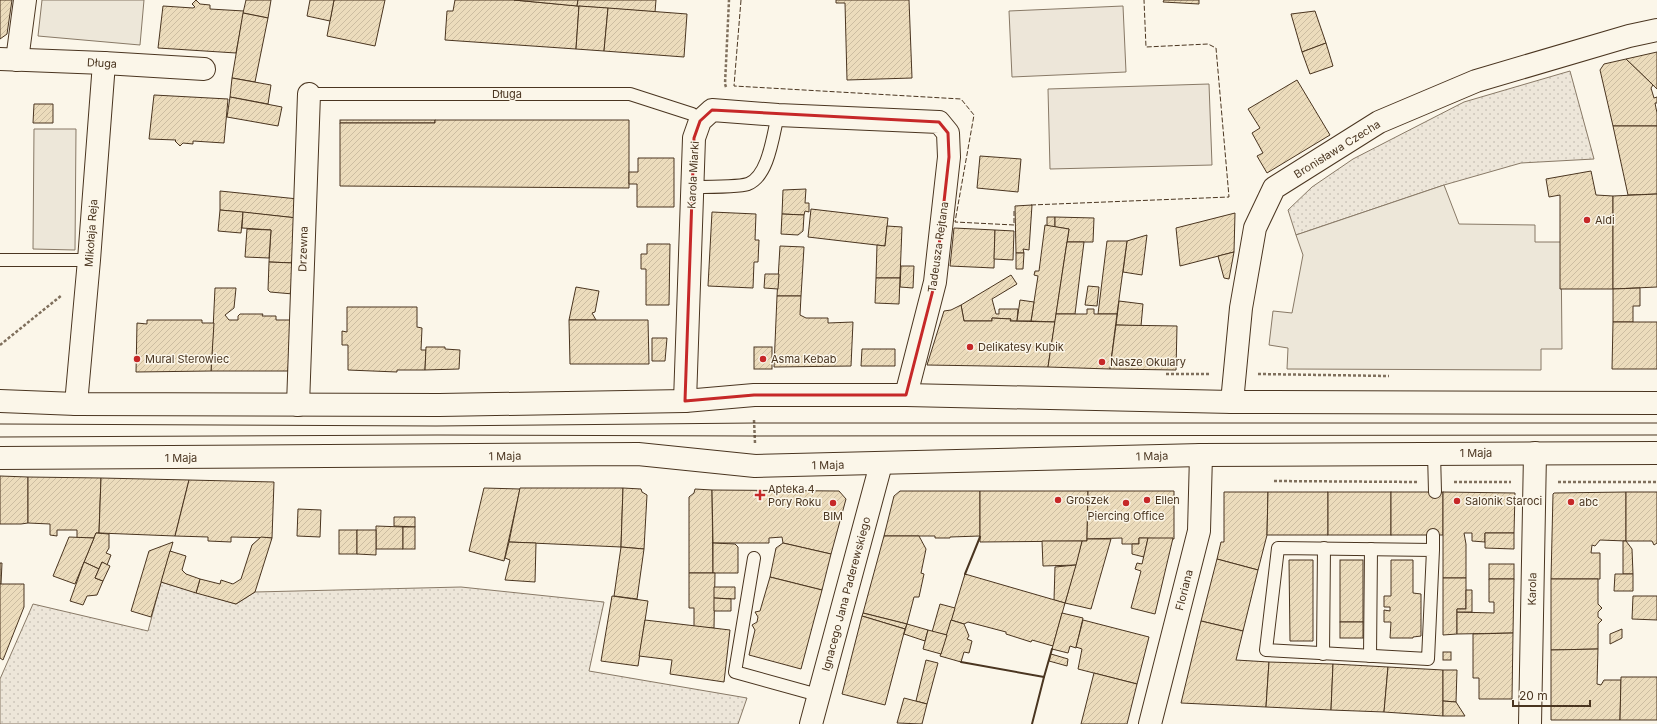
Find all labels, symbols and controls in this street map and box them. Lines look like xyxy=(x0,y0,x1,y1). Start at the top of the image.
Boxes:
street label: Długa xyxy=(87,55,117,71)
street label: Długa xyxy=(492,87,522,101)
street label: Bronisława Czecha xyxy=(1291,117,1383,181)
street label: Karola Miarki xyxy=(684,141,702,209)
street label: Mikołaja Reja xyxy=(82,199,100,267)
street label: Tadeusza Rejtana xyxy=(925,201,951,293)
place label: Aldi xyxy=(1595,213,1615,227)
marker: Aldi xyxy=(1582,215,1592,225)
street label: Drzewna xyxy=(295,226,311,272)
place label: Delikatesy Kubik xyxy=(978,340,1064,354)
marker: Delikatesy Kubik xyxy=(965,342,975,352)
place label: Mural Sterowiec xyxy=(145,352,229,366)
place label: Asma Kebab xyxy=(771,352,837,366)
marker: Mural Sterowiec xyxy=(132,354,142,364)
marker: Asma Kebab xyxy=(758,354,768,364)
place label: Nasze Okulary xyxy=(1110,355,1186,369)
marker: Nasze Okulary xyxy=(1097,357,1107,367)
street label: 1 Maja xyxy=(1460,446,1492,460)
street label: 1 Maja xyxy=(1135,448,1169,464)
street label: 1 Maja xyxy=(489,449,521,463)
street label: 1 Maja xyxy=(165,451,197,465)
street label: 1 Maja xyxy=(812,458,844,472)
place label: Apteka 4 Pory Roku xyxy=(768,482,821,509)
marker: Apteka 4 Pory Roku xyxy=(755,490,765,500)
place label: Groszek xyxy=(1066,493,1109,507)
place label: Ellen xyxy=(1155,493,1180,507)
place label: Salonik Staroci xyxy=(1465,494,1542,508)
marker: Groszek xyxy=(1053,495,1063,505)
marker: Ellen xyxy=(1142,495,1152,505)
place label: abc xyxy=(1579,495,1598,509)
marker: Salonik Staroci xyxy=(1452,496,1462,506)
marker: abc xyxy=(1566,497,1576,507)
marker: BIM xyxy=(828,498,838,508)
marker: Piercing Office xyxy=(1121,498,1131,508)
place label: BIM xyxy=(823,509,843,523)
place label: Piercing Office xyxy=(1088,509,1164,523)
street label: Ignacego Jana Paderewskiego xyxy=(819,515,874,673)
street label: Floriana xyxy=(1172,568,1196,612)
street label: Karola xyxy=(1525,572,1539,606)
scale bar xyxy=(1513,682,1590,708)
text: 20 m xyxy=(1519,688,1548,703)

